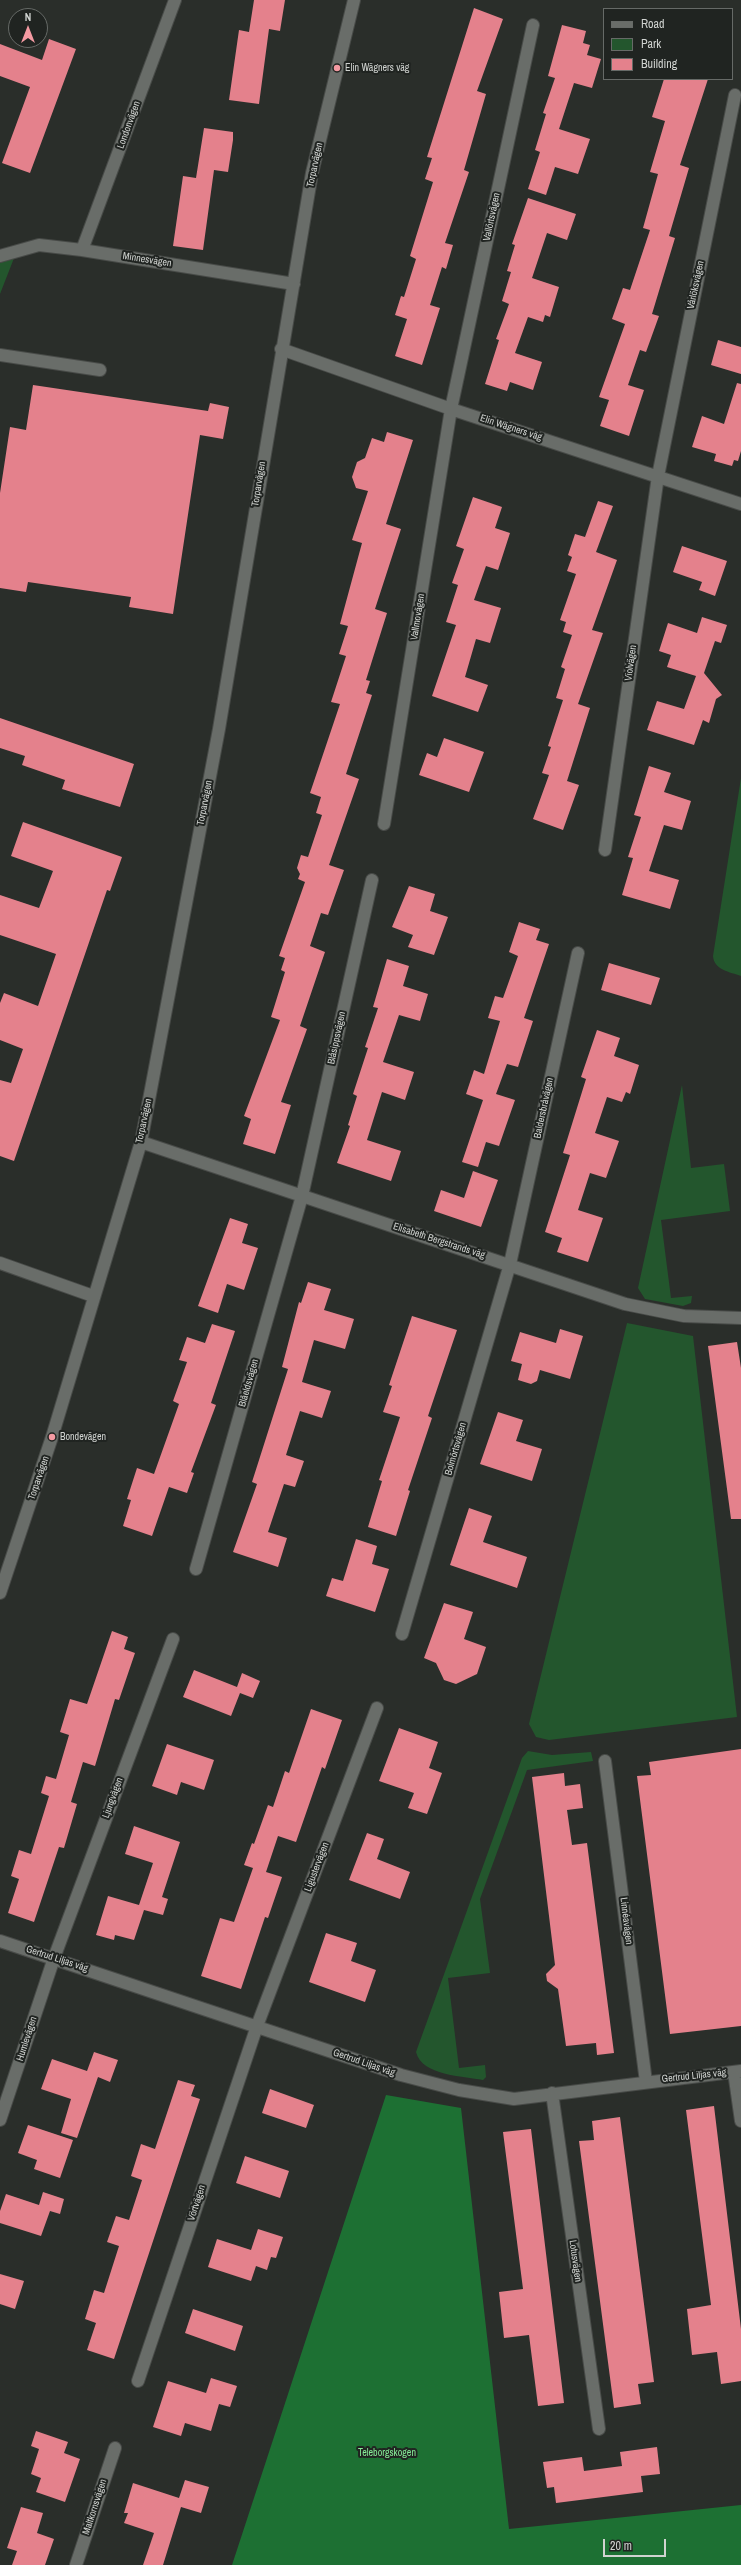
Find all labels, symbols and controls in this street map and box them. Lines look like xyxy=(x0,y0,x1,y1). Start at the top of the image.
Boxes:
north arrow xyxy=(8,8,48,48)
legend xyxy=(603,8,733,80)
text: N xyxy=(25,10,31,24)
text: Road xyxy=(641,16,665,32)
text: Park xyxy=(641,36,661,52)
text: Building xyxy=(641,56,677,72)
place label: Elin Wägners väg xyxy=(345,62,409,74)
marker: Elin Wägners väg xyxy=(332,63,342,73)
street label: Londonvägen xyxy=(115,100,143,150)
street label: Torparvägen xyxy=(304,141,326,189)
street label: Vallörtsvägen xyxy=(481,192,503,242)
street label: Minnesvägen xyxy=(122,250,172,270)
street label: Vårlöksvägen xyxy=(685,260,707,310)
street label: Elin Wägners väg xyxy=(479,412,543,444)
street label: Torparvägen xyxy=(250,461,268,507)
street label: Vallmovägen xyxy=(408,593,428,641)
street label: Violvägen xyxy=(623,644,639,682)
street label: Torparvägen xyxy=(195,779,215,827)
street label: Blåsippsvägen xyxy=(326,1010,348,1066)
street label: Baldersbråvägen xyxy=(532,1076,556,1140)
street label: Torparvägen xyxy=(133,1097,155,1145)
street label: Elisabeth Bergstrands väg xyxy=(391,1220,487,1262)
street label: Blåeldsvägen xyxy=(236,1358,262,1408)
street label: Bolmörtsvägen xyxy=(443,1421,469,1477)
place label: Bondevägen xyxy=(60,1431,106,1443)
marker: Bondevägen xyxy=(47,1432,57,1442)
street label: Torparvägen xyxy=(26,1454,52,1502)
street label: Ljungvägen xyxy=(100,1776,126,1820)
street label: Ligustervägen xyxy=(302,1841,332,1893)
street label: Linnéavägen xyxy=(617,1897,635,1945)
street label: Gertrud Liljas väg xyxy=(24,1943,90,1975)
street label: Humlevägen xyxy=(14,2015,40,2063)
street label: Gertrud Liljas väg xyxy=(331,2047,397,2079)
street label: Gertrud Liljas väg xyxy=(661,2067,727,2085)
street label: Vörtvägen xyxy=(186,2184,208,2222)
street label: Lotusvägen xyxy=(566,2239,584,2283)
park label: Teleborgskogen xyxy=(358,2447,416,2459)
street label: Maltkornsvägen xyxy=(80,2478,110,2536)
scale bar xyxy=(605,2531,668,2557)
text: 20 m xyxy=(610,2538,632,2554)

